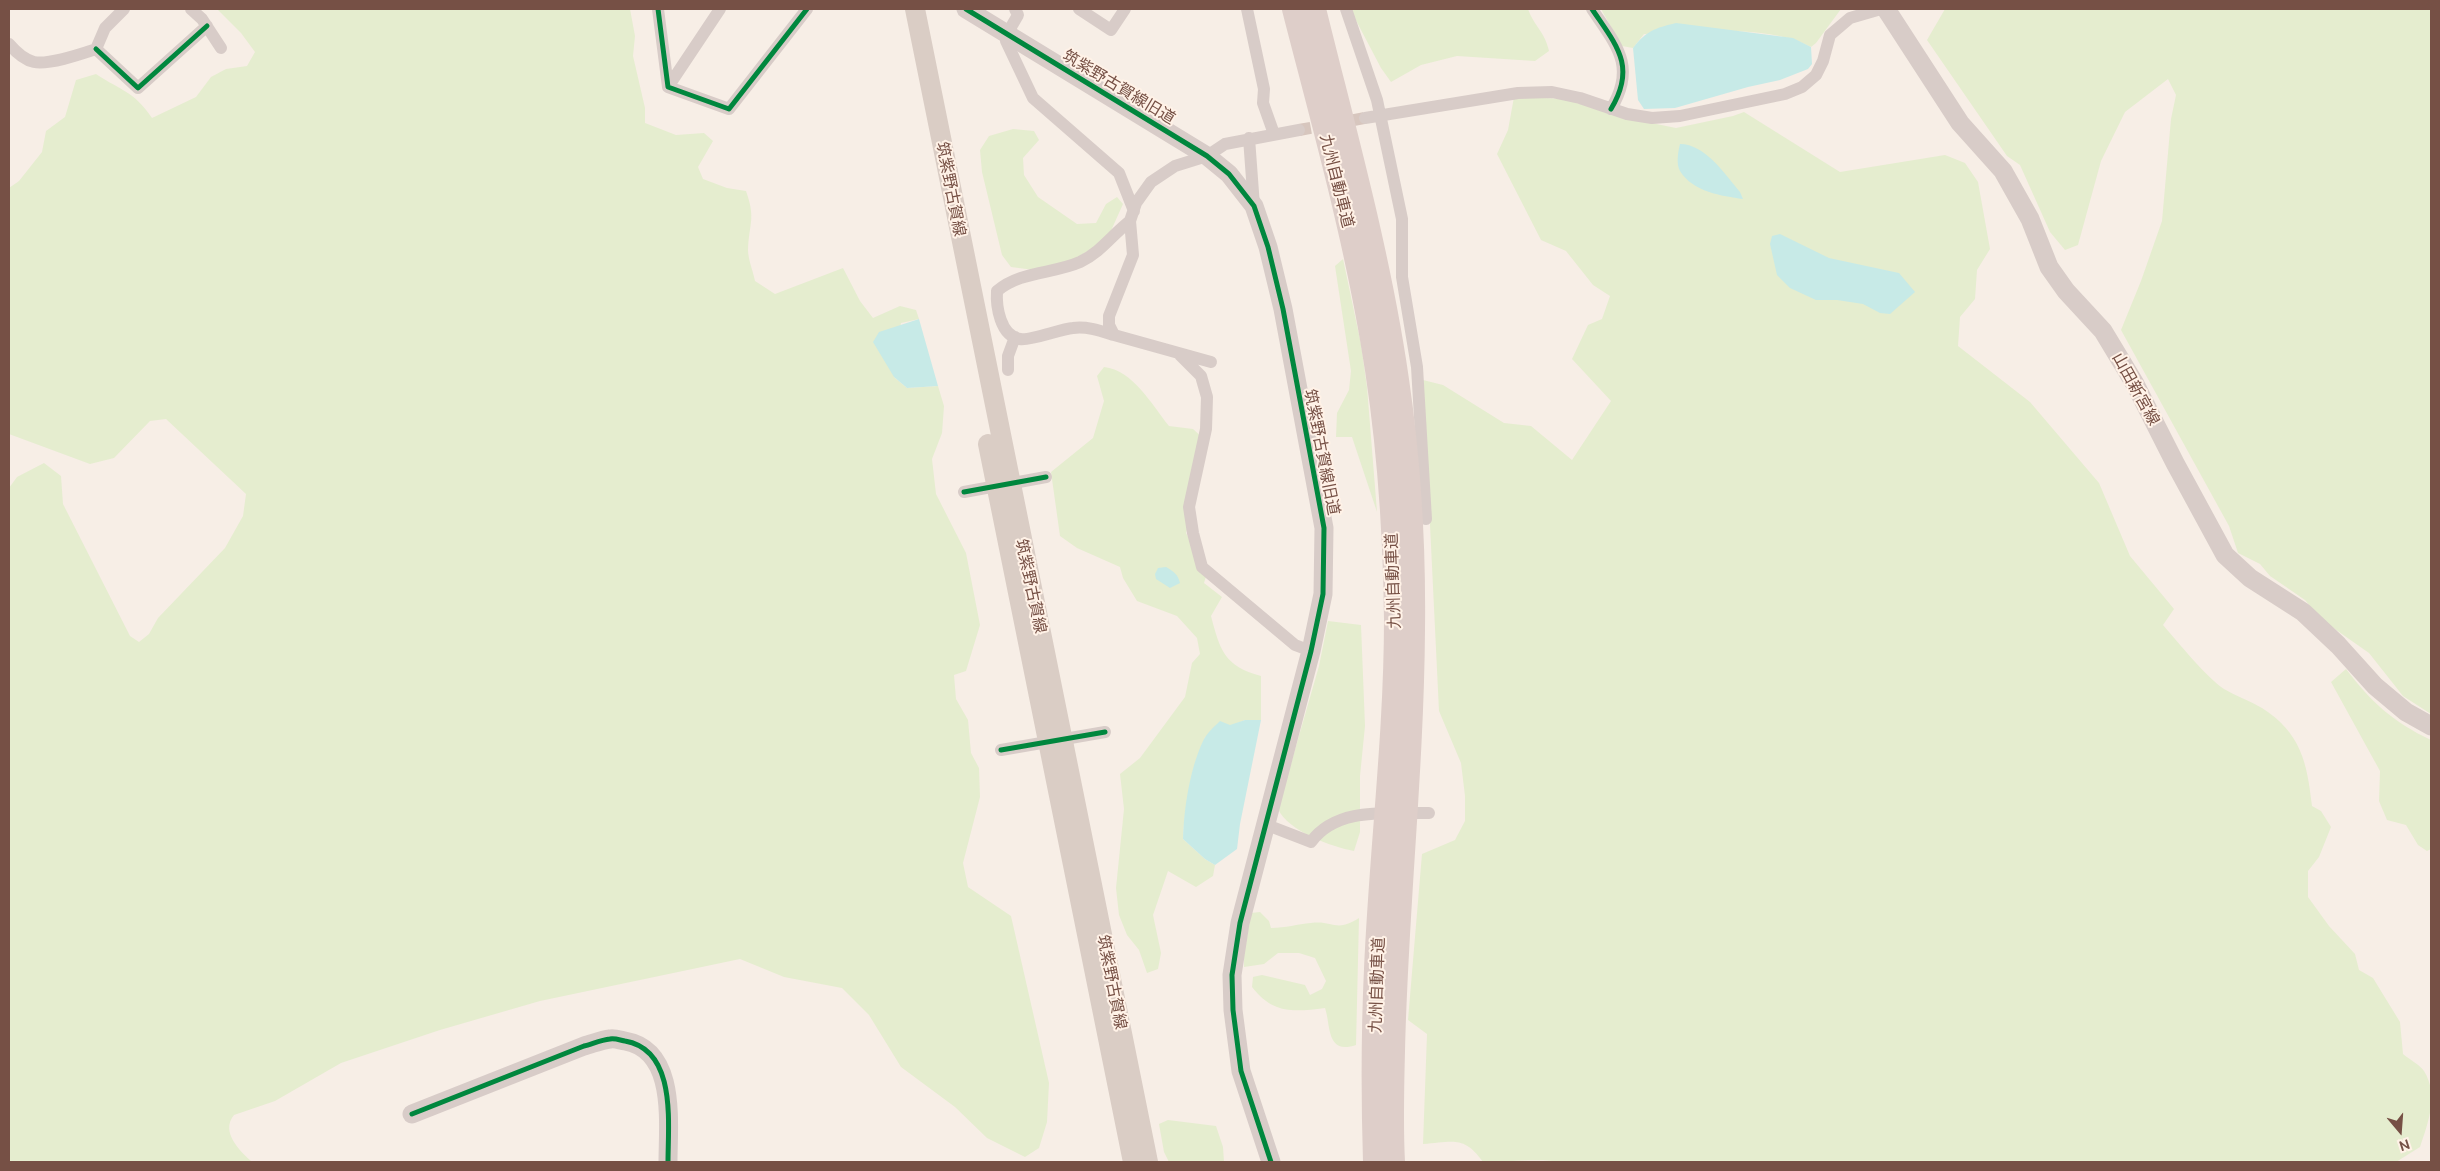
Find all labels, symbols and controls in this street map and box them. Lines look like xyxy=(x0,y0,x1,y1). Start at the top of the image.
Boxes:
street label: 筑紫野古賀線旧道 xyxy=(1059,46,1179,128)
street label: 九州自動車道 xyxy=(1316,132,1358,230)
street label: 筑紫野古賀線 xyxy=(932,140,970,238)
street label: 山田新宮線 xyxy=(2108,349,2164,429)
street label: 筑紫野古賀線旧道 xyxy=(1300,387,1344,517)
street label: 九州自動車道 xyxy=(1382,533,1404,629)
street label: 筑紫野古賀線 xyxy=(1012,537,1050,635)
street label: 筑紫野古賀線 xyxy=(1093,933,1131,1031)
street label: 九州自動車道 xyxy=(1366,937,1388,1033)
north arrow xyxy=(2375,1106,2425,1156)
text: N xyxy=(2397,1136,2412,1154)

